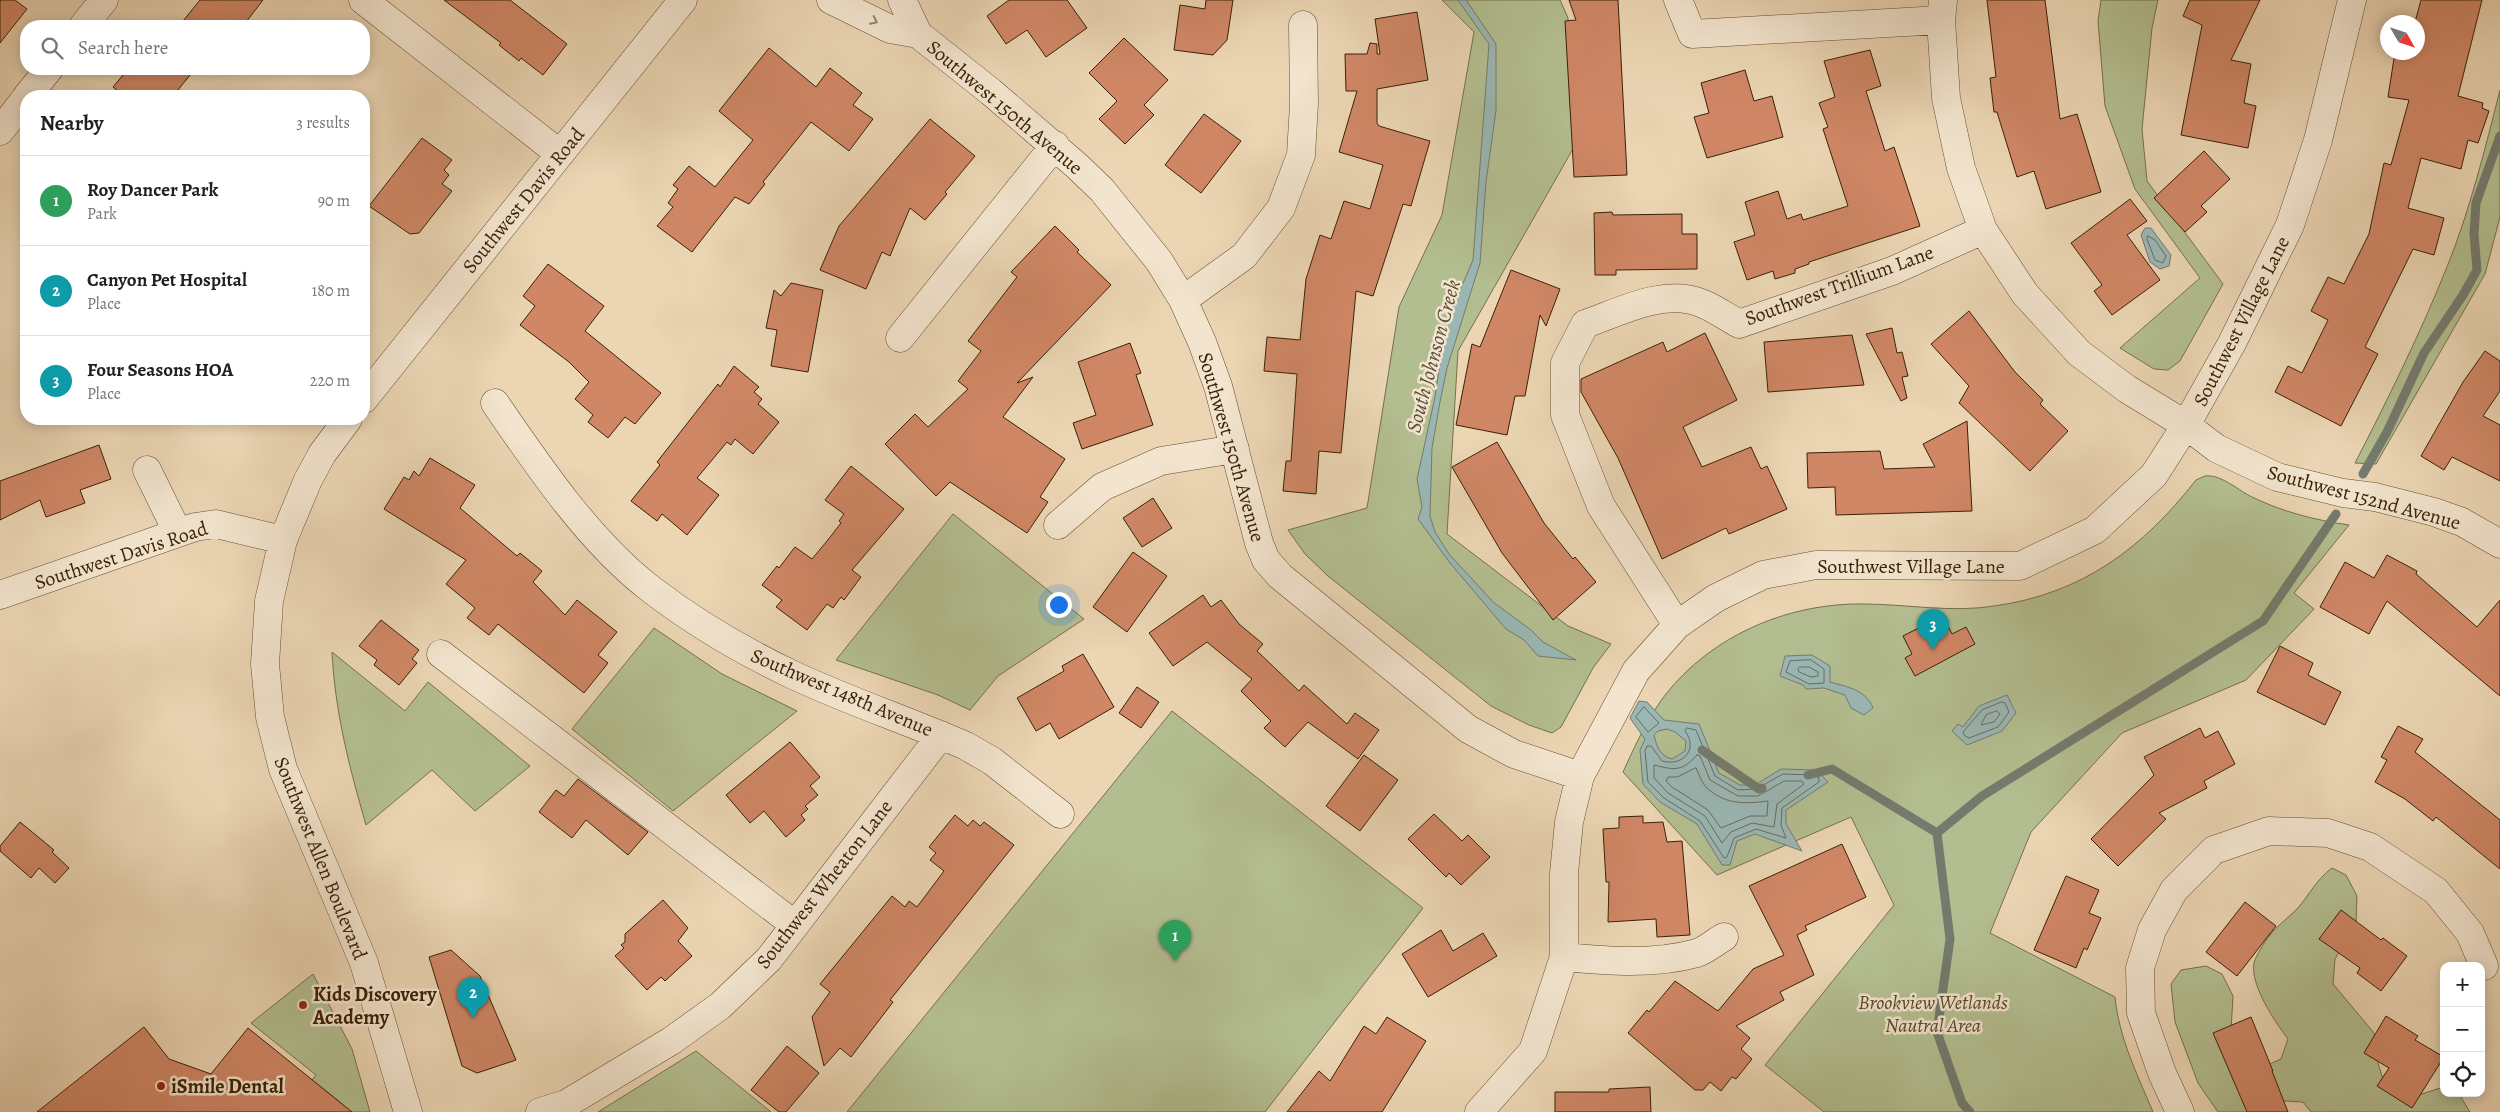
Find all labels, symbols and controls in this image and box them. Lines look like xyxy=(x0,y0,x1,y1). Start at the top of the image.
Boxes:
one-way arrow xyxy=(869,14,878,25)
north arrow xyxy=(2380,15,2425,60)
search box xyxy=(20,20,370,75)
icon: search xyxy=(38,34,66,62)
street label: Southwest 150th Avenue xyxy=(921,34,1089,181)
text: Search here xyxy=(78,35,168,61)
text: Nearby xyxy=(40,109,103,137)
text: 3 results xyxy=(296,112,350,134)
street label: Southwest Davis Road xyxy=(456,122,591,279)
text: Roy Dancer Park xyxy=(87,177,218,203)
text: 1 xyxy=(53,190,59,212)
text: 90 m xyxy=(318,190,350,212)
text: Park xyxy=(87,203,117,225)
street label: Southwest Village Lane xyxy=(2187,231,2296,411)
street label: Southwest Trillium Lane xyxy=(1741,239,1937,332)
text: Canyon Pet Hospital xyxy=(87,267,247,293)
water label: South Johnson Creek xyxy=(1399,276,1467,436)
text: 2 xyxy=(52,280,60,302)
text: 180 m xyxy=(312,280,350,302)
text: Place xyxy=(87,293,121,315)
street label: Southwest 150th Avenue xyxy=(1192,349,1272,545)
text: Four Seasons HOA xyxy=(87,357,233,383)
text: 3 xyxy=(53,370,59,392)
text: 220 m xyxy=(310,370,350,392)
text: Place xyxy=(87,383,121,405)
street label: Southwest 152nd Avenue xyxy=(2264,459,2464,536)
street label: Southwest Davis Road xyxy=(31,515,211,596)
street label: Southwest Village Lane xyxy=(1817,553,2005,580)
your location xyxy=(1046,592,1072,618)
pin: 3 xyxy=(1917,609,1949,650)
street label: Southwest 148th Avenue xyxy=(746,642,937,743)
street label: Southwest Allen Boulevard xyxy=(267,753,374,964)
street label: Southwest Wheaton Lane xyxy=(750,794,899,974)
pin: 1 xyxy=(1159,920,1191,961)
map controls xyxy=(2440,962,2485,1097)
button: + xyxy=(2440,962,2485,1007)
pin: 2 xyxy=(457,977,489,1018)
place label: Kids Discovery Academy xyxy=(312,981,437,1031)
park label: Brookview Wetlands Nautral Area xyxy=(1858,989,2008,1039)
marker: Kids Discovery Academy xyxy=(297,999,309,1011)
button: − xyxy=(2440,1007,2485,1052)
button: locate xyxy=(2440,1052,2485,1097)
place label: iSmile Dental xyxy=(171,1073,285,1100)
marker: iSmile Dental xyxy=(155,1080,167,1092)

